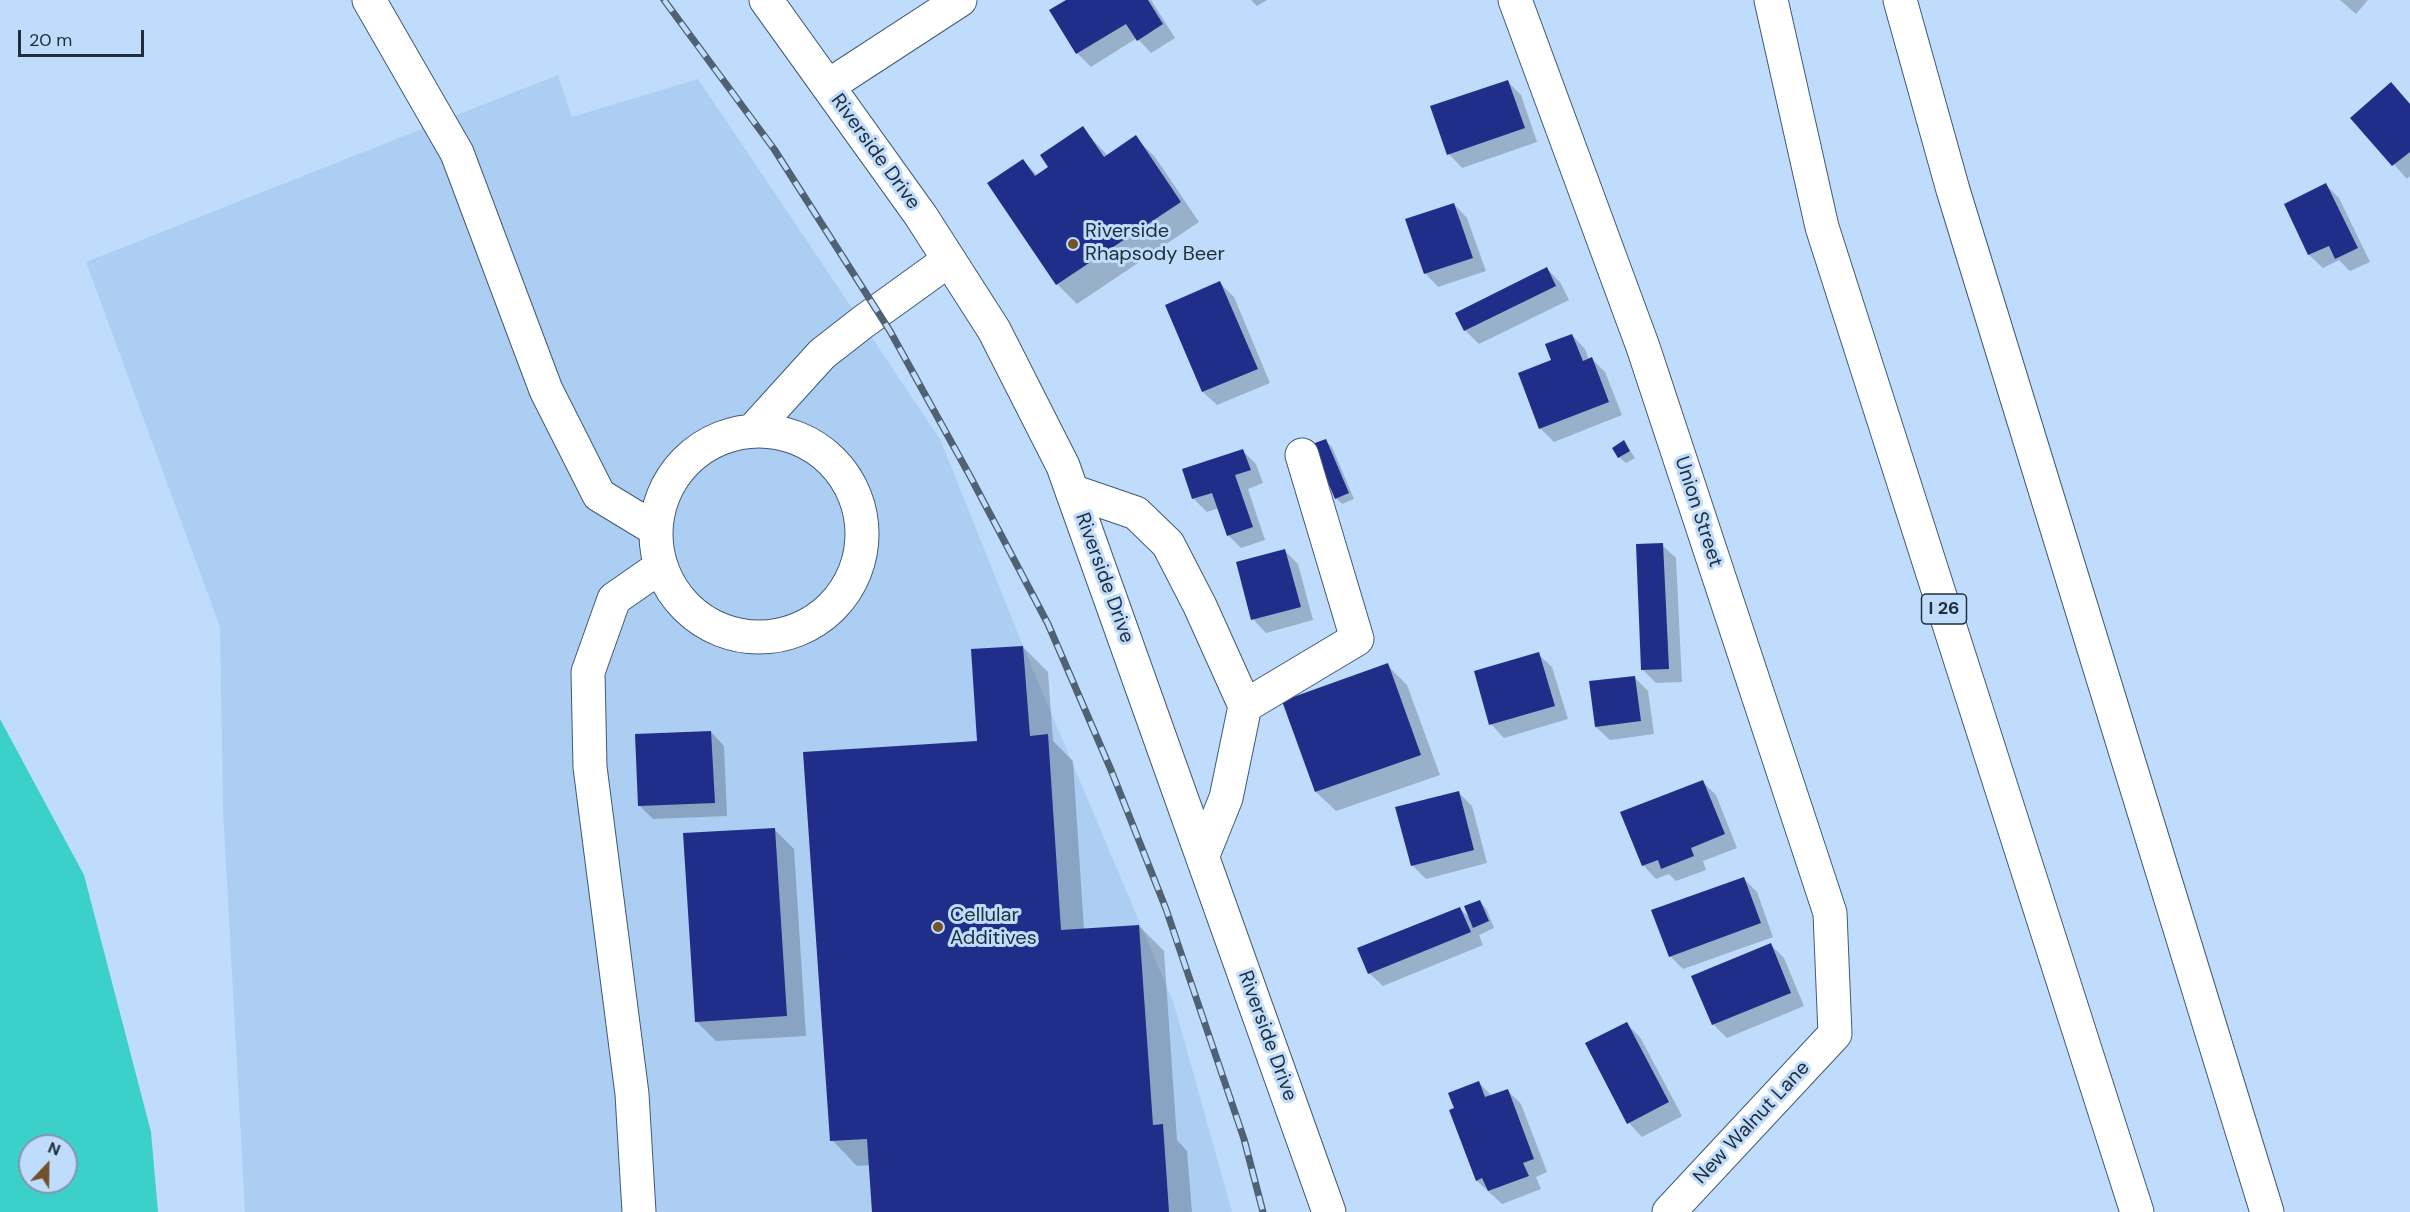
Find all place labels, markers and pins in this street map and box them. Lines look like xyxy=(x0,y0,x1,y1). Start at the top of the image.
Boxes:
place label: Riverside Rhapsody Beer xyxy=(1085,220,1225,267)
marker: Riverside Rhapsody Beer xyxy=(1066,237,1080,251)
place label: Cellular Additives xyxy=(950,904,1037,951)
marker: Cellular Additives xyxy=(931,920,945,934)

